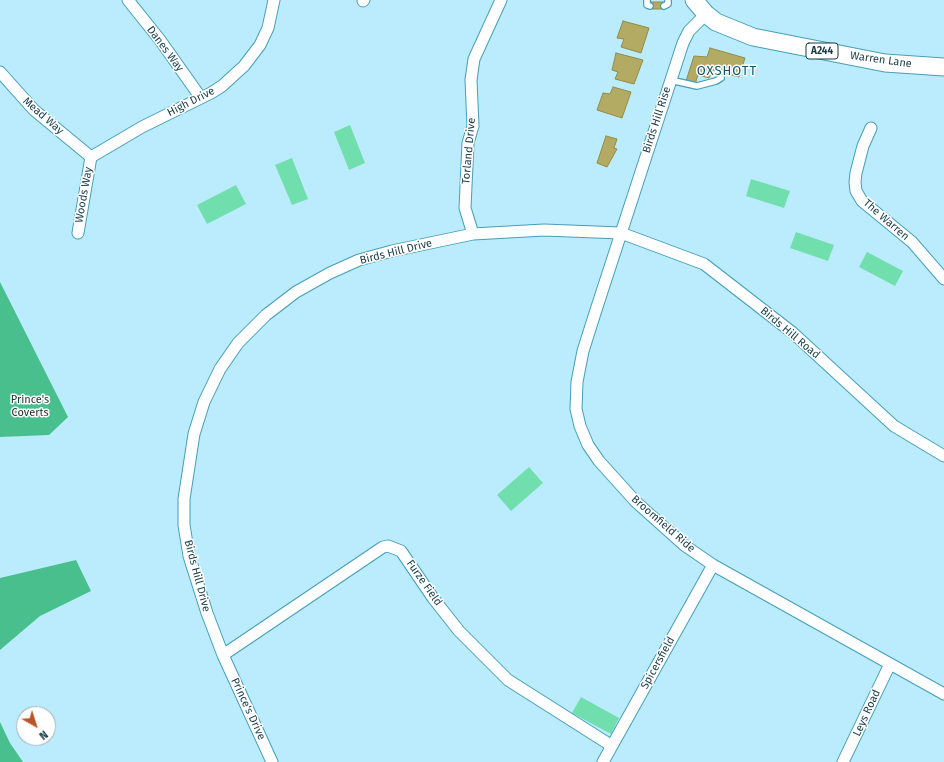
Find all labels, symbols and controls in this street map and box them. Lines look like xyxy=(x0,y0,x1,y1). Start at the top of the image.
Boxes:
street label: Danes Way xyxy=(144,24,186,74)
road number: A244 xyxy=(806,43,838,59)
street label: Warren Lane xyxy=(849,49,913,71)
district label: OXSHOTT xyxy=(697,63,757,79)
street label: High Drive xyxy=(165,84,217,120)
street label: Birds Hill Rise xyxy=(640,85,674,155)
street label: Mead Way xyxy=(20,95,66,137)
street label: Torland Drive xyxy=(460,117,478,185)
street label: Woods Way xyxy=(73,166,95,224)
street label: The Warren xyxy=(860,197,912,243)
street label: Birds Hill Drive xyxy=(358,237,434,267)
street label: Birds Hill Road xyxy=(758,304,822,362)
park label: Prince's Coverts xyxy=(11,393,49,419)
street label: Broomfield Ride xyxy=(628,493,698,555)
street label: Birds Hill Drive xyxy=(181,539,213,613)
street label: Furze Field xyxy=(403,557,445,609)
street label: Spicersfield xyxy=(638,634,678,692)
street label: Prince's Drive xyxy=(228,676,268,742)
street label: Leys Road xyxy=(850,688,884,738)
north arrow xyxy=(16,706,56,746)
text: N xyxy=(36,728,50,742)

